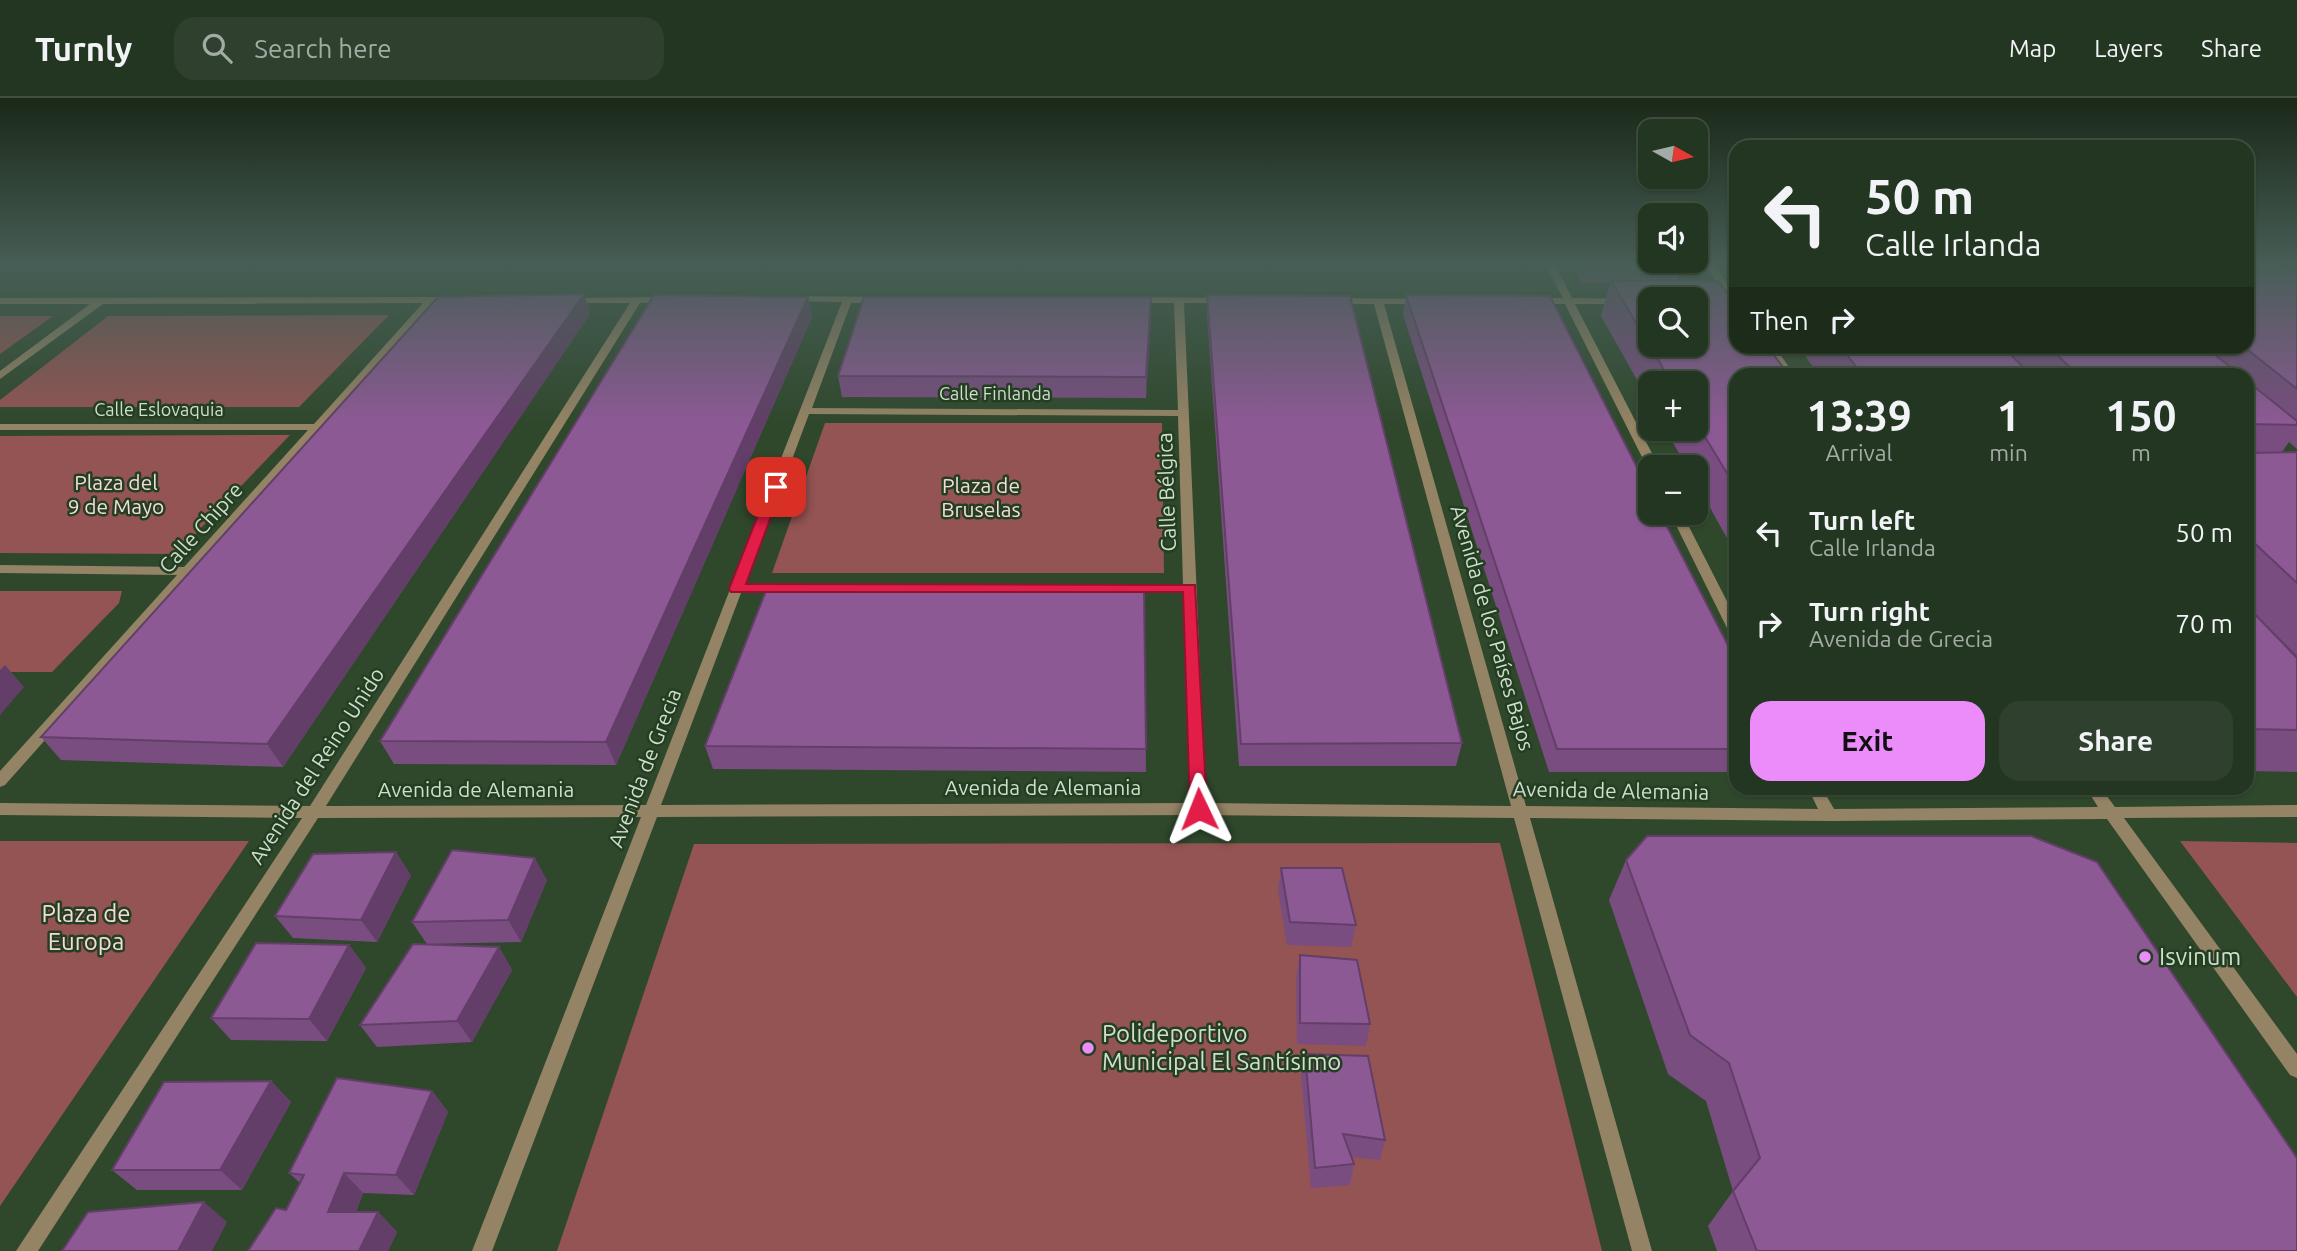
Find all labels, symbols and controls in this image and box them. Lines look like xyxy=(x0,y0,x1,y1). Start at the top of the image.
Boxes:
search box xyxy=(174,17,664,80)
icon: search xyxy=(198,29,236,67)
text: Turnly xyxy=(35,30,132,67)
text: Search here xyxy=(254,34,392,63)
text: Map xyxy=(2009,35,2056,62)
text: Layers xyxy=(2094,35,2163,62)
text: Share xyxy=(2201,35,2262,62)
north arrow xyxy=(1638,119,1708,189)
map controls xyxy=(1638,119,1708,525)
icon: left xyxy=(1750,168,1841,259)
text: 50 m xyxy=(1865,168,1974,223)
button: sound xyxy=(1638,203,1708,273)
text: Calle Irlanda xyxy=(1865,226,2042,262)
button: search xyxy=(1638,287,1708,357)
icon: right xyxy=(1823,301,1861,339)
text: Then xyxy=(1750,306,1809,335)
button: + xyxy=(1638,371,1708,441)
street label: Calle Finlanda xyxy=(939,383,1051,403)
text: 13:39 xyxy=(1807,392,1912,439)
text: 1 xyxy=(1997,392,2020,439)
text: 150 xyxy=(2105,392,2176,439)
street label: Calle Eslovaquia xyxy=(94,399,224,419)
street label: Calle Bélgica xyxy=(1152,432,1180,552)
text: Arrival xyxy=(1826,440,1893,465)
text: min xyxy=(1989,440,2028,465)
text: m xyxy=(2131,440,2151,465)
button: − xyxy=(1638,455,1708,525)
pin xyxy=(746,457,806,517)
icon: arrive xyxy=(757,468,795,506)
park label: Plaza del 9 de Mayo xyxy=(68,470,164,518)
park label: Plaza de Bruselas xyxy=(941,473,1021,521)
street label: Calle Chipre xyxy=(154,477,247,577)
street label: Avenida de los Países Bajos xyxy=(1446,502,1540,753)
text: Turn left xyxy=(1809,506,1915,535)
icon: left xyxy=(1750,514,1788,552)
text: 50 m xyxy=(2175,518,2233,547)
text: Calle Irlanda xyxy=(1809,535,1936,560)
text: Turn right xyxy=(1809,597,1930,626)
icon: right xyxy=(1750,605,1788,643)
text: 70 m xyxy=(2175,609,2233,638)
text: Avenida de Grecia xyxy=(1809,626,1993,651)
street label: Avenida del Reino Unido xyxy=(244,663,389,868)
street label: Avenida de Grecia xyxy=(603,685,685,850)
button: Exit xyxy=(1750,701,1985,781)
button: Share xyxy=(1999,701,2233,781)
position arrow xyxy=(1162,772,1236,846)
street label: Avenida de Alemania xyxy=(945,775,1141,799)
street label: Avenida de Alemania xyxy=(1513,776,1709,804)
street label: Avenida de Alemania xyxy=(378,777,574,801)
park label: Plaza de Europa xyxy=(41,900,131,955)
place label: Isvinum xyxy=(2159,943,2241,970)
marker: Isvinum xyxy=(2137,949,2153,965)
place label: Polideportivo Municipal El Santísimo xyxy=(1102,1020,1341,1075)
marker: Polideportivo Municipal El Santísimo xyxy=(1080,1040,1096,1056)

